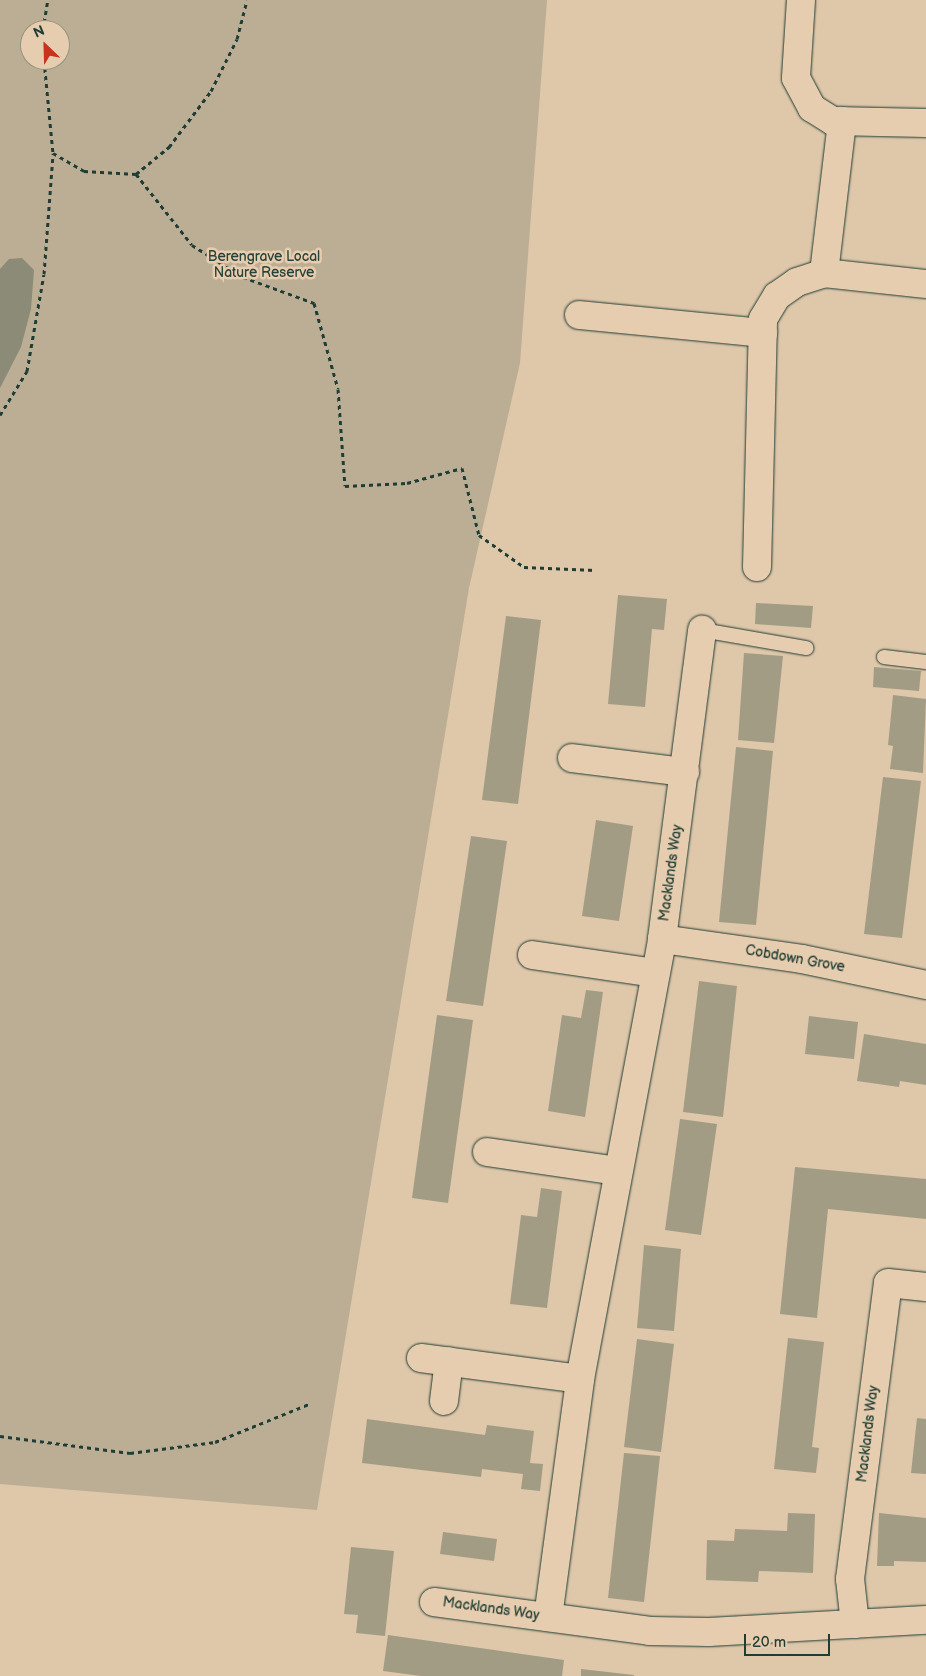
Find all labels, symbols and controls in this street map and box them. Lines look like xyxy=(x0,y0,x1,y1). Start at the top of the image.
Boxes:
north arrow xyxy=(20,20,70,70)
text: N xyxy=(31,22,47,42)
park label: Berengrave Local Nature Reserve xyxy=(208,249,320,282)
street label: Macklands Way xyxy=(656,823,686,923)
street label: Cobdown Grove xyxy=(744,942,846,976)
street label: Macklands Way xyxy=(854,1384,882,1484)
street label: Macklands Way xyxy=(441,1594,541,1624)
scale bar xyxy=(746,1624,832,1656)
text: 20 m xyxy=(752,1633,786,1652)

